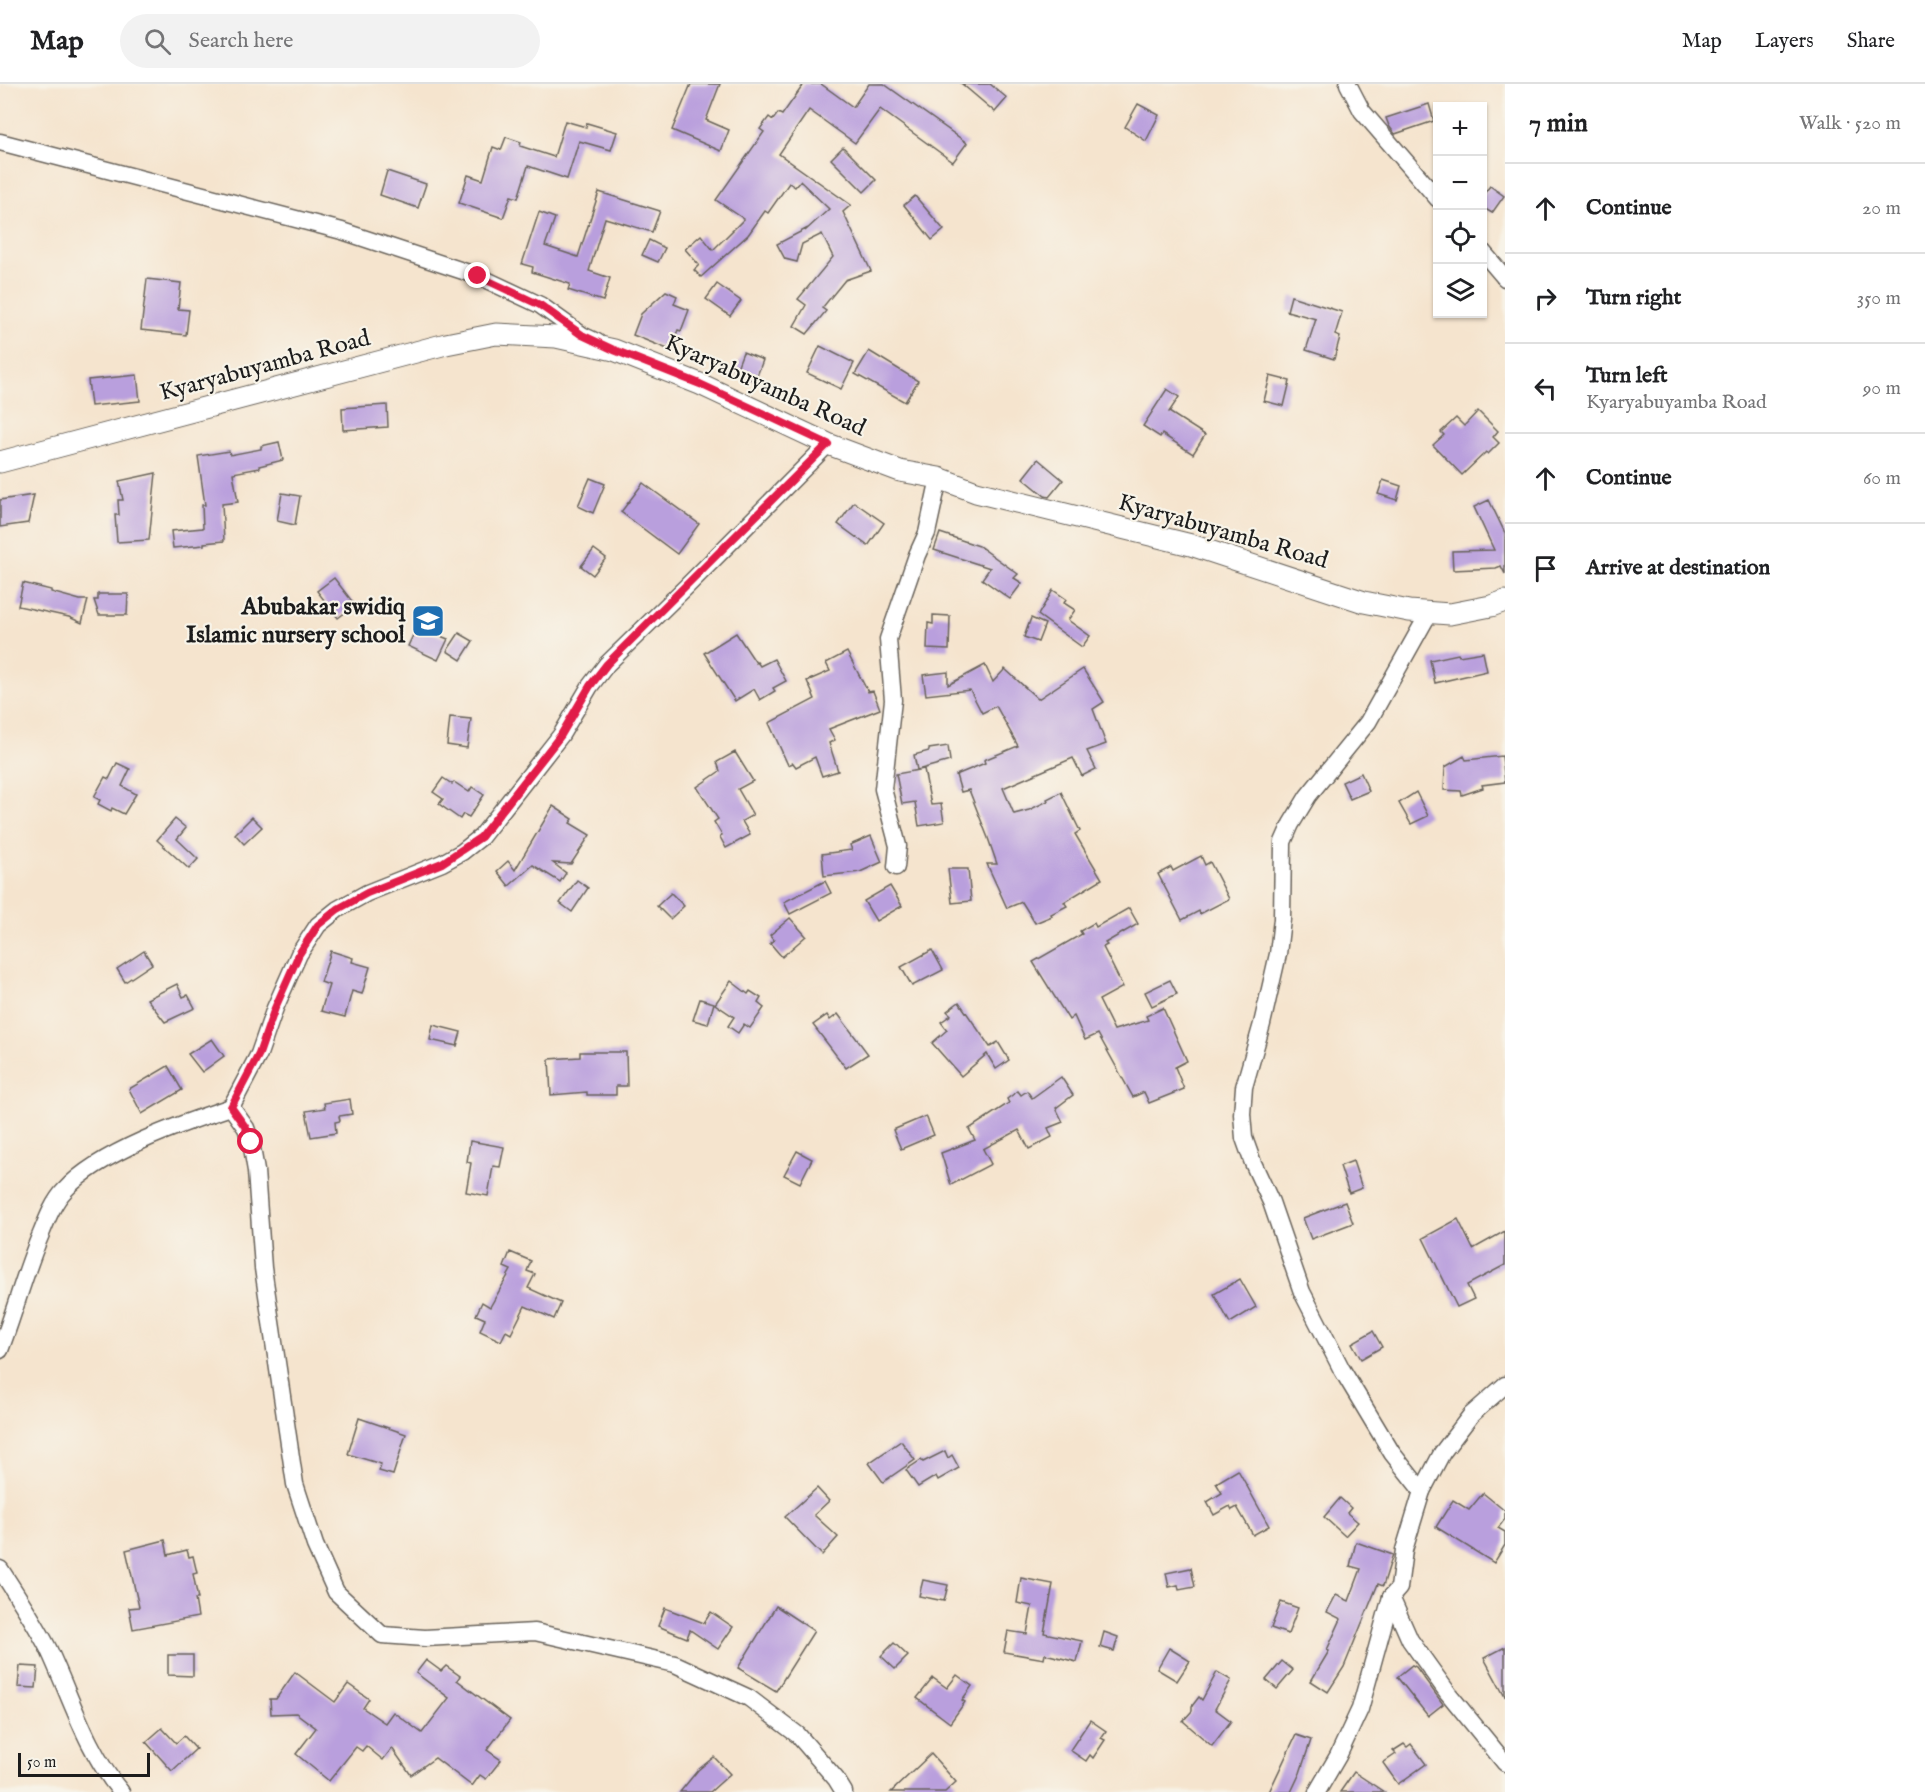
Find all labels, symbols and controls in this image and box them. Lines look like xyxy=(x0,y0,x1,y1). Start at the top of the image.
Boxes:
search box xyxy=(120,14,540,68)
text: Map xyxy=(30,24,84,59)
icon: search xyxy=(141,25,174,58)
text: Search here xyxy=(189,27,293,55)
text: Map xyxy=(1682,28,1722,55)
text: Layers xyxy=(1755,28,1814,55)
text: Share xyxy=(1847,28,1895,55)
map controls xyxy=(1433,102,1487,318)
button: + xyxy=(1433,102,1487,156)
text: 7 min xyxy=(1529,107,1588,140)
text: Walk · 520 m xyxy=(1799,111,1901,136)
button: − xyxy=(1433,156,1487,210)
icon: ahead xyxy=(1529,192,1562,225)
text: Continue xyxy=(1586,194,1672,222)
text: 20 m xyxy=(1862,196,1901,221)
button: locate xyxy=(1433,210,1487,264)
route end xyxy=(464,262,490,288)
button: layers xyxy=(1433,264,1487,318)
icon: right xyxy=(1529,282,1562,315)
text: Turn right xyxy=(1586,284,1681,312)
text: 350 m xyxy=(1857,286,1901,311)
street label: Kyaryabuyamba Road xyxy=(156,323,374,409)
street label: Kyaryabuyamba Road xyxy=(660,328,871,444)
text: Turn left xyxy=(1586,362,1668,390)
icon: left xyxy=(1529,372,1562,405)
text: 90 m xyxy=(1863,376,1901,401)
text: Kyaryabuyamba Road xyxy=(1586,390,1767,415)
icon: ahead xyxy=(1529,462,1562,495)
text: Continue xyxy=(1586,464,1672,492)
text: 60 m xyxy=(1863,466,1901,491)
street label: Kyaryabuyamba Road xyxy=(1114,487,1332,577)
icon: arrive xyxy=(1529,552,1562,585)
text: Arrive at destination xyxy=(1586,554,1770,582)
place label: Abubakar swidiq Islamic nursery school xyxy=(186,592,406,651)
school or university icon: Abubakar swidiq Islamic nursery school xyxy=(410,603,446,639)
route start xyxy=(237,1128,263,1154)
scale bar xyxy=(18,1750,150,1778)
text: 50 m xyxy=(27,1753,56,1773)

